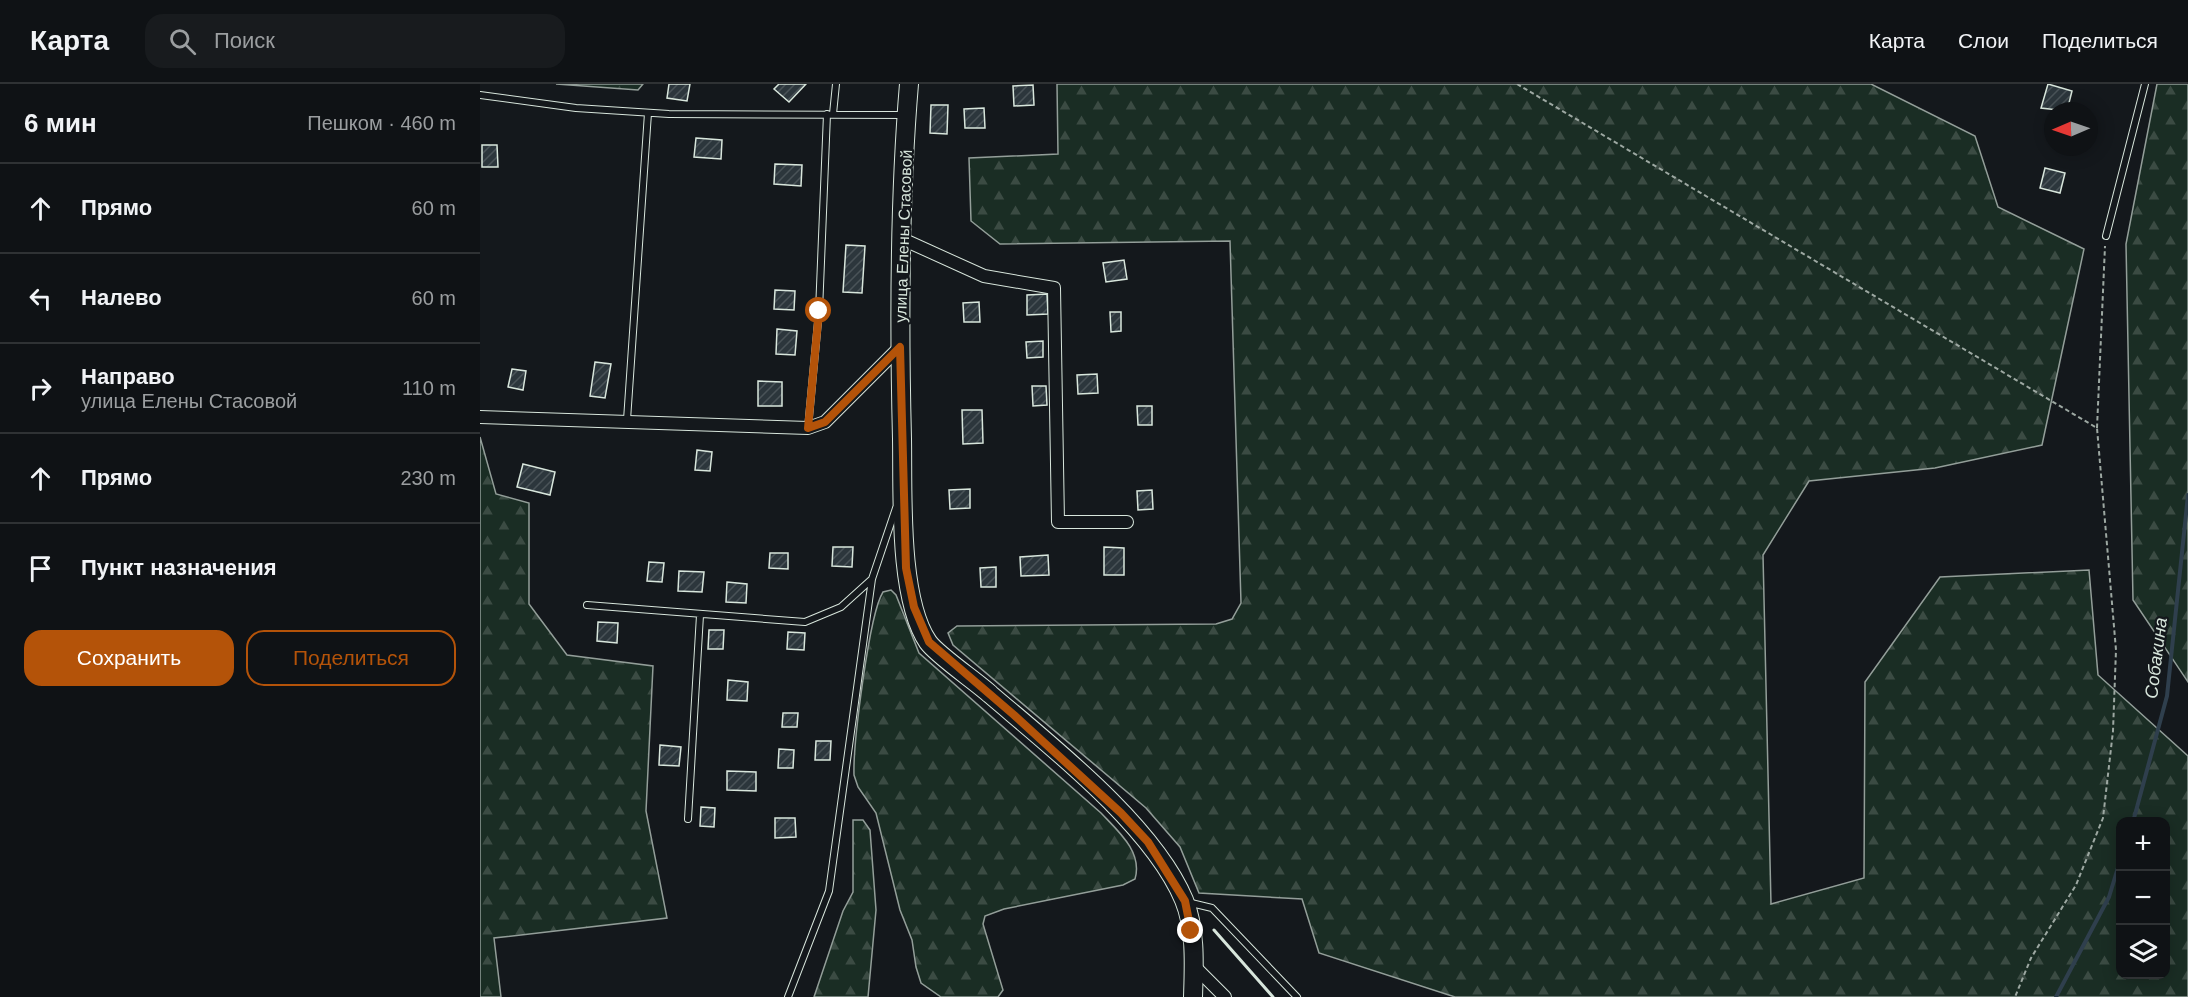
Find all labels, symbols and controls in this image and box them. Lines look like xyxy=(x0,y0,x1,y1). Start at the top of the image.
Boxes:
search box xyxy=(145,14,565,68)
text: Карта xyxy=(30,25,109,56)
icon: search xyxy=(166,25,199,58)
text: Поиск xyxy=(214,28,275,53)
text: Карта xyxy=(1869,29,1925,52)
text: Слои xyxy=(1958,29,2009,52)
text: Поделиться xyxy=(2042,29,2158,52)
north arrow xyxy=(2044,102,2098,156)
text: 6 мин xyxy=(24,108,97,138)
text: Пешком · 460 m xyxy=(307,112,456,134)
street label: улица Елены Стасовой xyxy=(892,149,915,323)
icon: ahead xyxy=(24,192,57,225)
text: Прямо xyxy=(81,195,152,220)
text: 60 m xyxy=(412,197,456,219)
icon: left xyxy=(24,282,57,315)
text: Налево xyxy=(81,285,162,310)
text: 60 m xyxy=(412,287,456,309)
route start xyxy=(805,297,831,323)
text: Направо xyxy=(81,364,175,389)
icon: right xyxy=(24,372,57,405)
text: 110 m xyxy=(402,377,456,399)
text: улица Елены Стасовой xyxy=(81,390,297,412)
icon: ahead xyxy=(24,462,57,495)
text: Прямо xyxy=(81,465,152,490)
text: 230 m xyxy=(400,467,456,489)
icon: arrive xyxy=(24,552,57,585)
text: Пункт назначения xyxy=(81,555,277,580)
water label: Собакина xyxy=(2141,616,2171,700)
button: Сохранить xyxy=(24,630,234,686)
button: Поделиться xyxy=(246,630,456,686)
map controls xyxy=(2116,817,2170,979)
button: + xyxy=(2116,817,2170,871)
button: − xyxy=(2116,871,2170,925)
route end xyxy=(1177,917,1203,943)
button: layers xyxy=(2116,925,2170,979)

